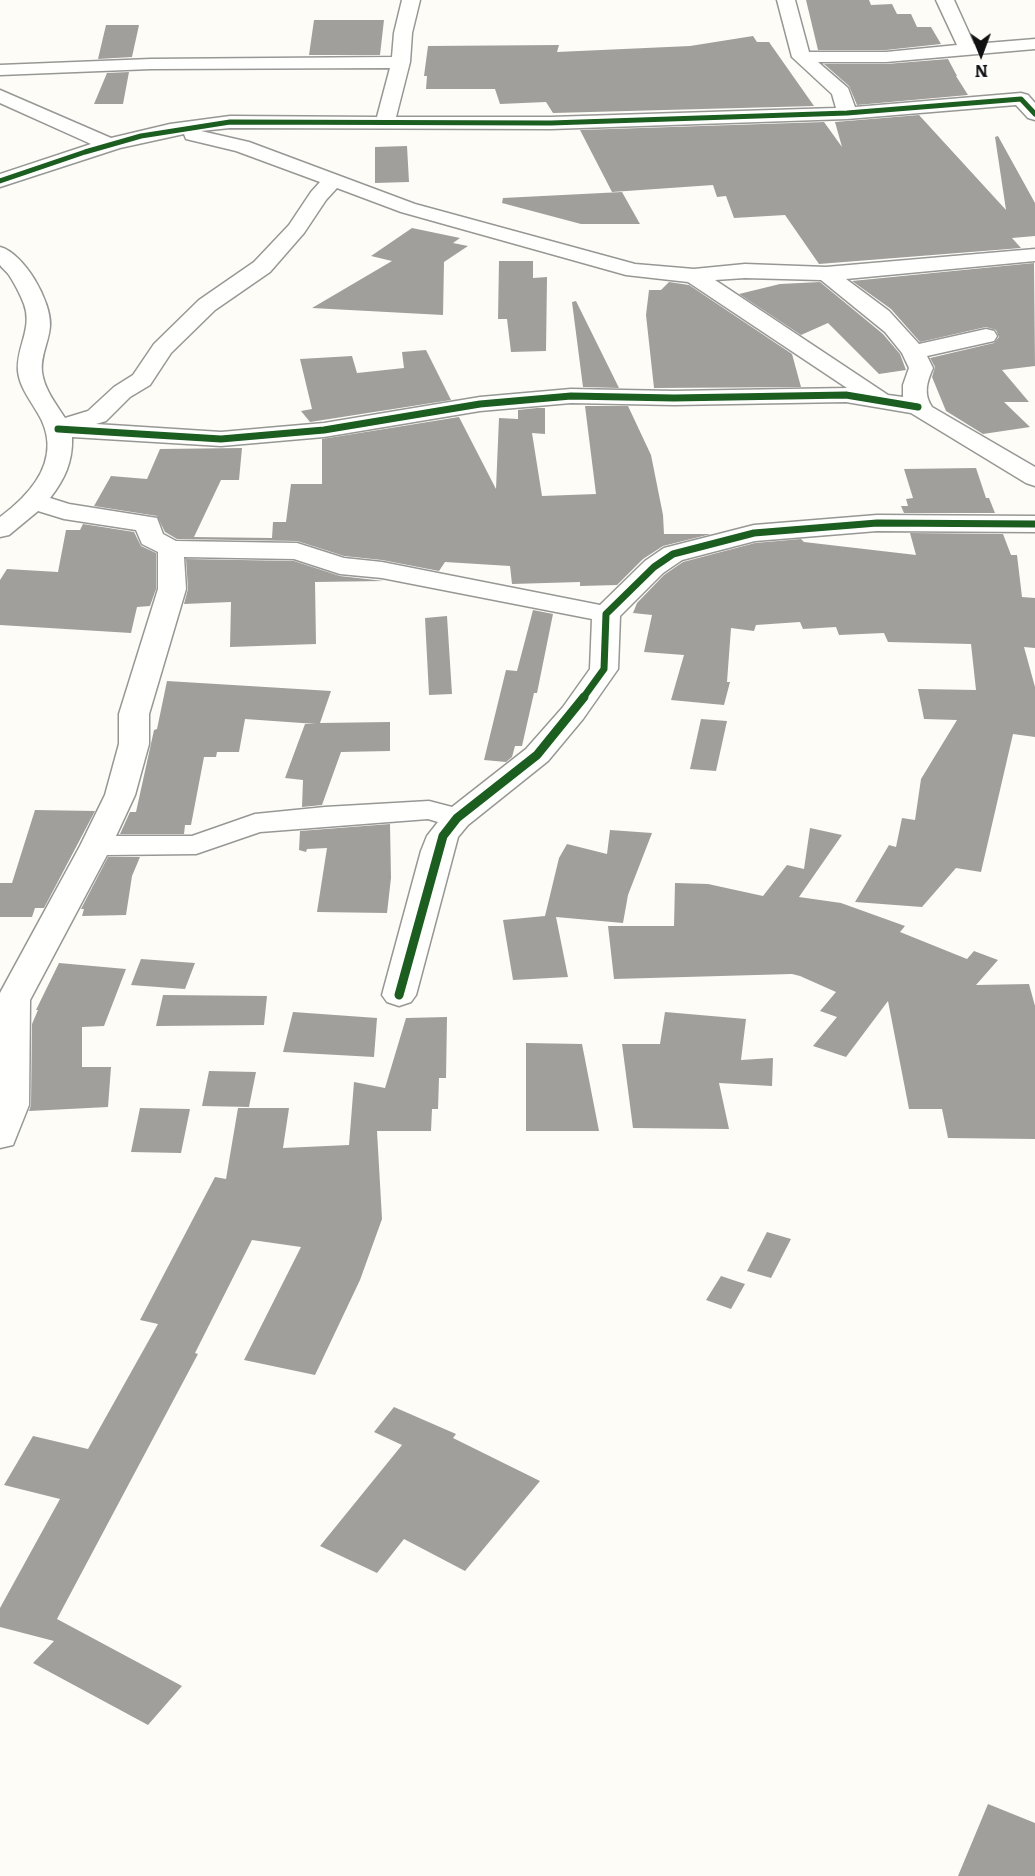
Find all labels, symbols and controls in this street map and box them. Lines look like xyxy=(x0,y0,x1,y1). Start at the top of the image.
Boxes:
north arrow xyxy=(951,24,1011,84)
text: N xyxy=(974,60,988,84)

